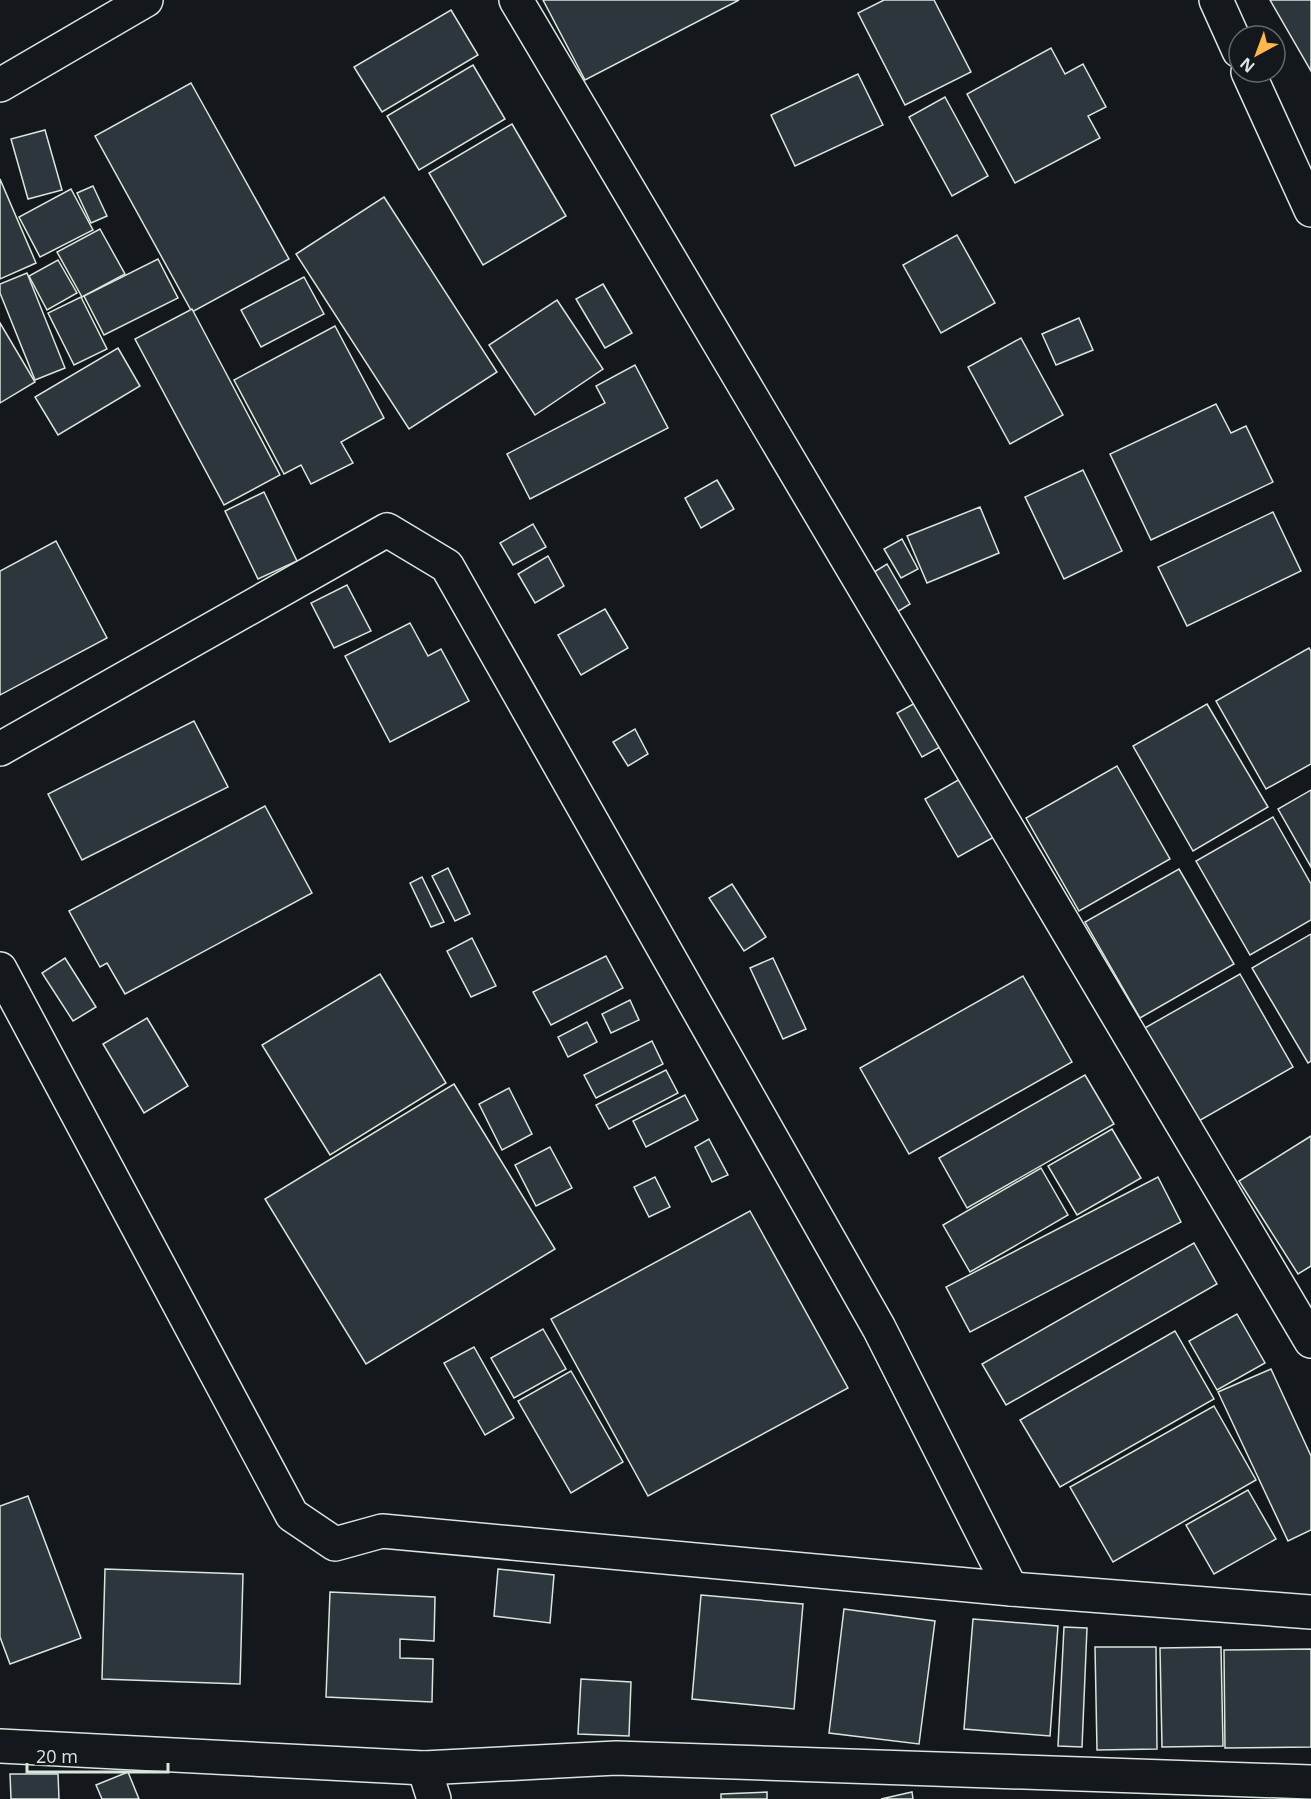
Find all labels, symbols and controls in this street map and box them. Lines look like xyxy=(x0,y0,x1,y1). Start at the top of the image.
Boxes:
north arrow xyxy=(1227,24,1287,84)
text: N xyxy=(1235,53,1259,78)
scale bar xyxy=(27,1736,168,1774)
text: 20 m xyxy=(36,1744,78,1768)

